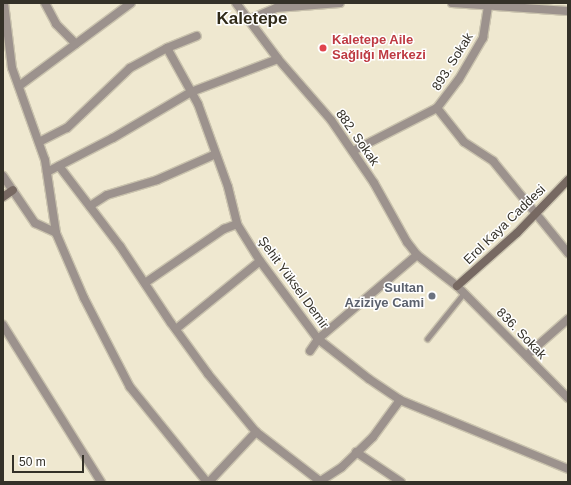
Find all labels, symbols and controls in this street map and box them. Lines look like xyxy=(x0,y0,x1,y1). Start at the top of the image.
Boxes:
district label: Kaletepe xyxy=(217,9,287,29)
street label: 893. Sokak xyxy=(429,30,477,94)
place label: Kaletepe Aile Sağlığı Merkezi xyxy=(332,33,426,64)
marker: Kaletepe Aile Sağlığı Merkezi xyxy=(317,42,329,54)
street label: 882. Sokak xyxy=(332,107,382,169)
street label: Erol Kaya Caddesi xyxy=(461,182,549,268)
street label: Şehit Yüksel Demir xyxy=(254,234,332,332)
place label: Sultan Aziziye Cami xyxy=(345,281,424,312)
marker: Sultan Aziziye Cami xyxy=(427,291,437,301)
street label: 836. Sokak xyxy=(493,305,549,363)
scale bar xyxy=(14,447,86,473)
text: 50 m xyxy=(19,455,46,469)

